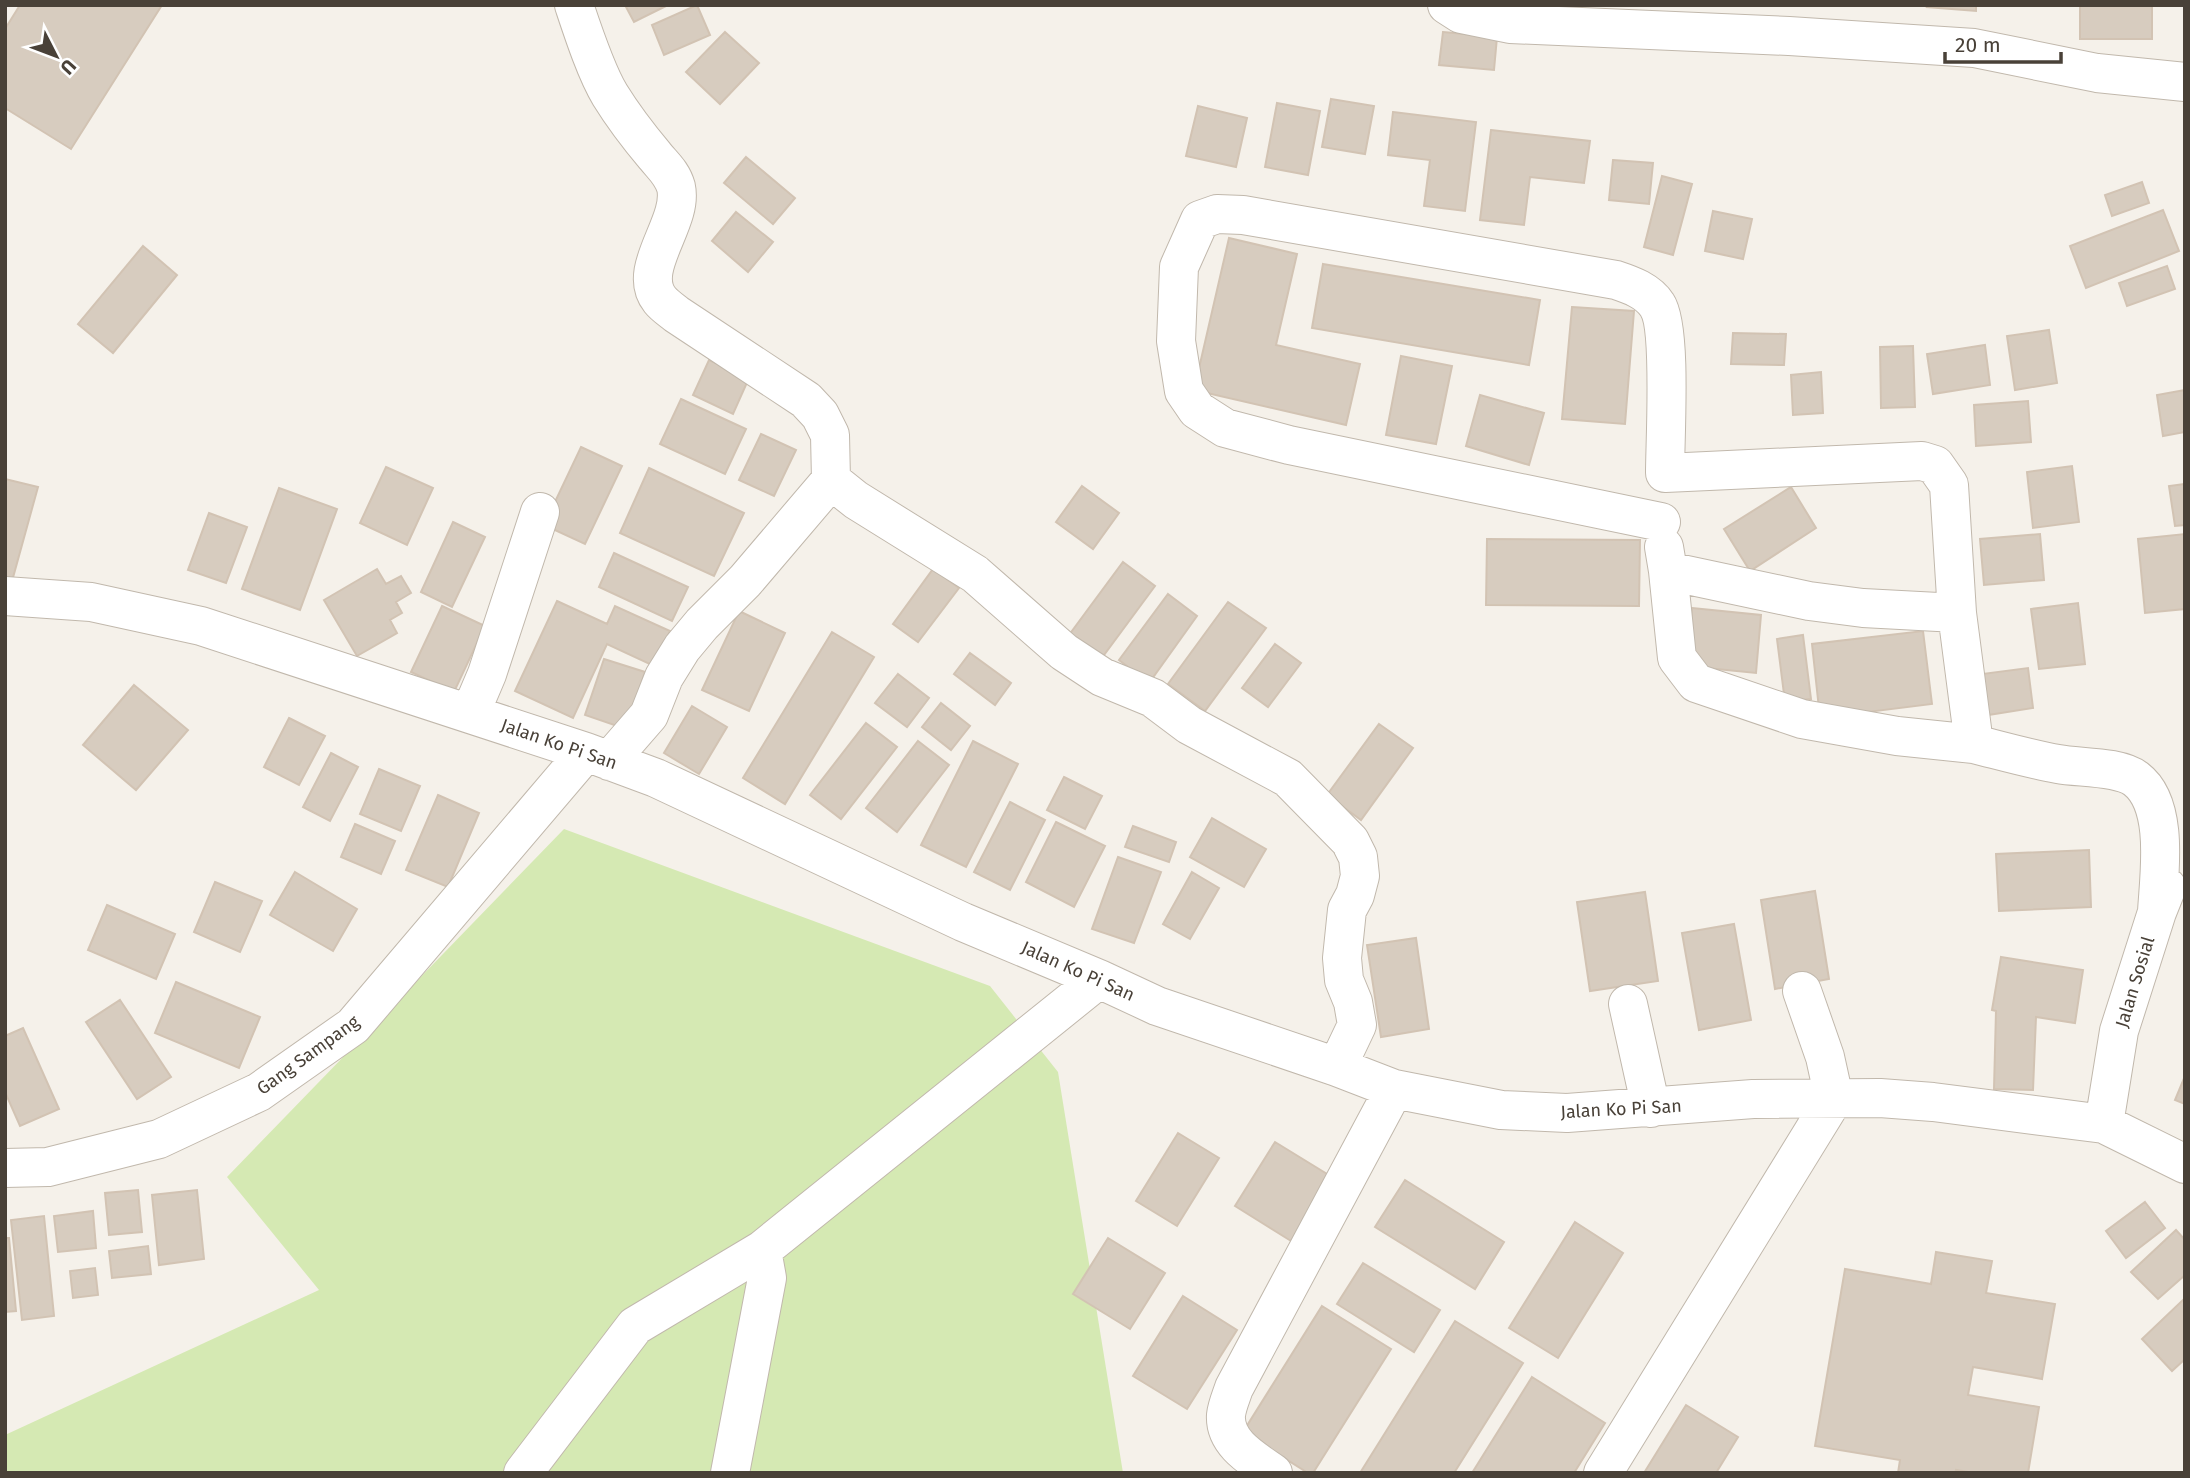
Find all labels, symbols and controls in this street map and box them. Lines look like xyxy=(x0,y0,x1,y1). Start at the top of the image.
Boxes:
north arrow xyxy=(21,21,91,91)
scale bar xyxy=(1945,21,2060,65)
text: 20 m xyxy=(1955,32,2001,58)
text: U xyxy=(56,55,81,79)
street label: Jalan Ko Pi San xyxy=(498,714,620,774)
street label: Jalan Sosial xyxy=(2111,934,2159,1030)
street label: Jalan Ko Pi San xyxy=(1018,936,1138,1006)
street label: Gang Sampang xyxy=(253,1010,364,1099)
street label: Jalan Ko Pi San xyxy=(1560,1095,1682,1123)

